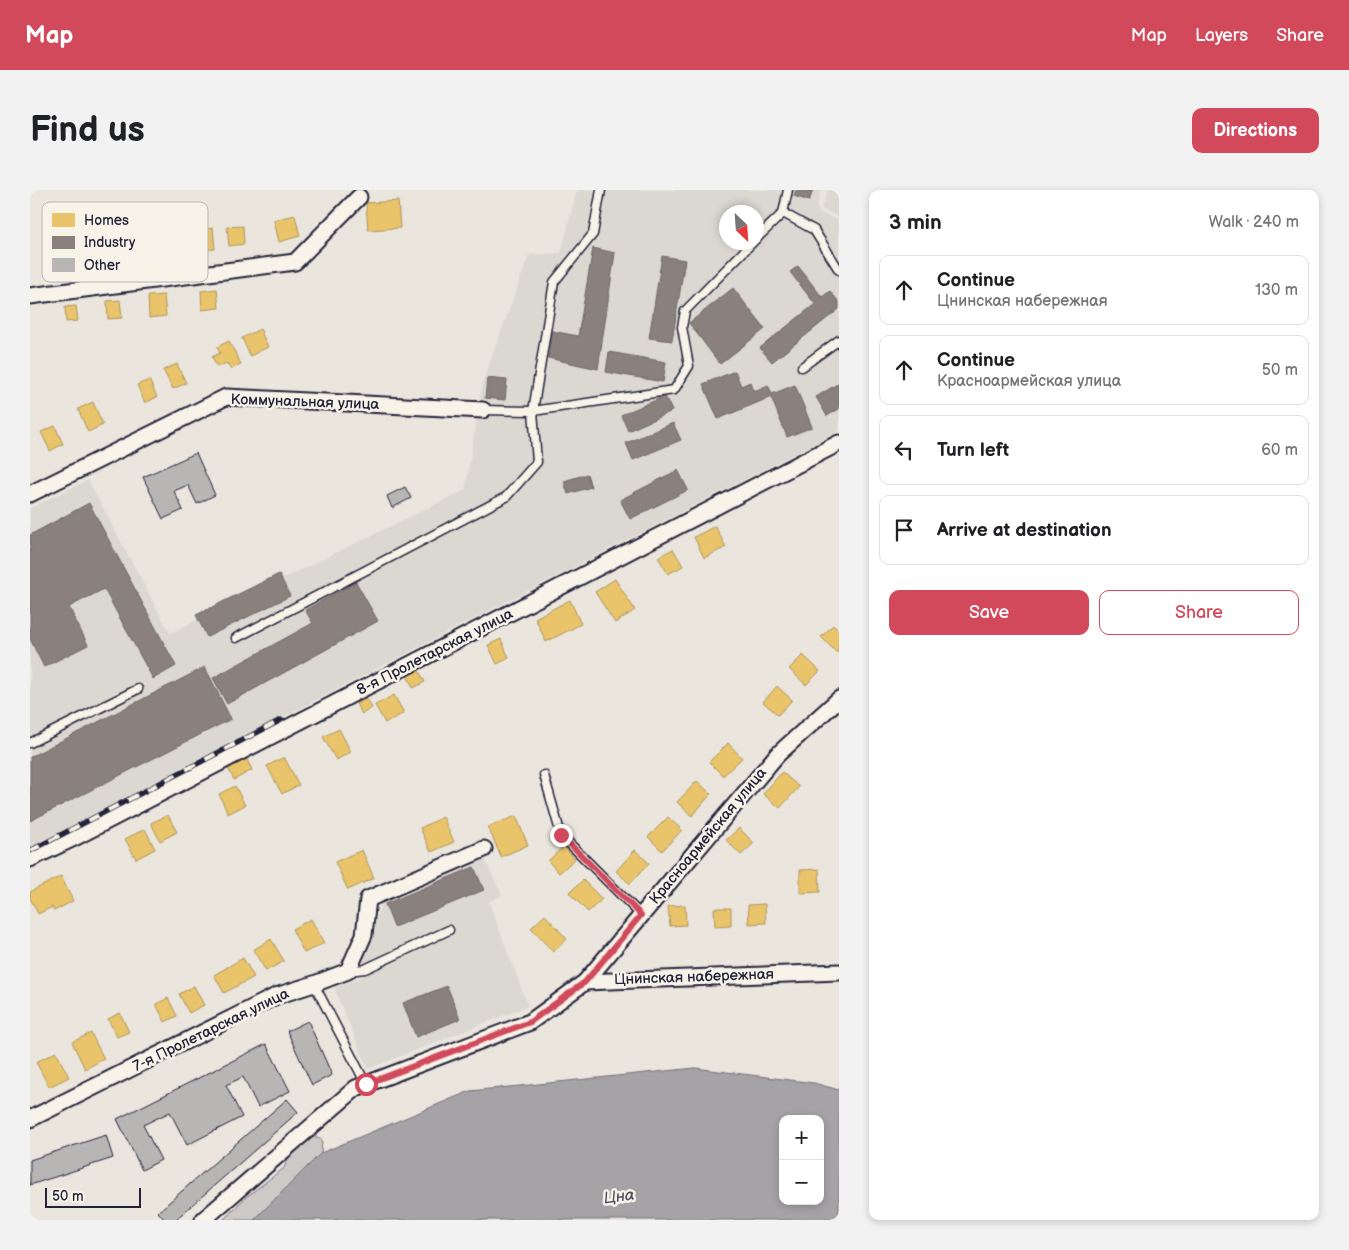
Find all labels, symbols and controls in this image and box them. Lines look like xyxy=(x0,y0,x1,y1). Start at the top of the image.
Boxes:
text: Map xyxy=(25,21,73,50)
text: Map xyxy=(1131,25,1167,46)
text: Layers xyxy=(1195,25,1248,46)
text: Share xyxy=(1276,25,1324,46)
button: Directions xyxy=(1192,108,1319,153)
text: Find us xyxy=(30,109,145,152)
legend xyxy=(42,202,208,282)
north arrow xyxy=(719,205,764,250)
text: 3 min xyxy=(889,210,942,235)
text: Homes xyxy=(84,212,129,229)
text: Walk · 240 m xyxy=(1209,213,1299,232)
text: Industry xyxy=(84,234,136,251)
text: Other xyxy=(84,257,121,274)
text: Continue xyxy=(937,269,1015,292)
icon: ahead xyxy=(890,276,918,304)
text: 130 m xyxy=(1255,281,1298,300)
text: Цнинская набережная xyxy=(937,292,1108,311)
text: Continue xyxy=(937,349,1015,372)
icon: ahead xyxy=(890,356,918,384)
text: 50 m xyxy=(1262,361,1298,380)
text: Красноармейская улица xyxy=(937,372,1121,391)
street label: Коммунальная улица xyxy=(230,390,380,414)
icon: left xyxy=(890,436,918,464)
text: Turn left xyxy=(937,439,1009,462)
text: 60 m xyxy=(1261,441,1298,460)
icon: arrive xyxy=(890,516,918,544)
text: Arrive at destination xyxy=(937,519,1112,542)
button: Save xyxy=(889,590,1089,635)
button: Share xyxy=(1099,590,1299,635)
street label: 8-я Пролетарская улица xyxy=(354,604,516,700)
street label: Красноармейская улица xyxy=(645,764,771,908)
route end xyxy=(550,824,573,847)
street label: Цнинская набережная xyxy=(614,965,774,989)
street label: 7-я Пролетарская улица xyxy=(130,984,292,1076)
route start xyxy=(355,1073,378,1096)
map controls xyxy=(779,1115,824,1205)
button: + xyxy=(779,1115,824,1160)
button: − xyxy=(779,1160,824,1205)
scale bar xyxy=(45,1185,141,1208)
water label: Цна xyxy=(602,1185,636,1209)
text: 50 m xyxy=(52,1188,84,1205)

